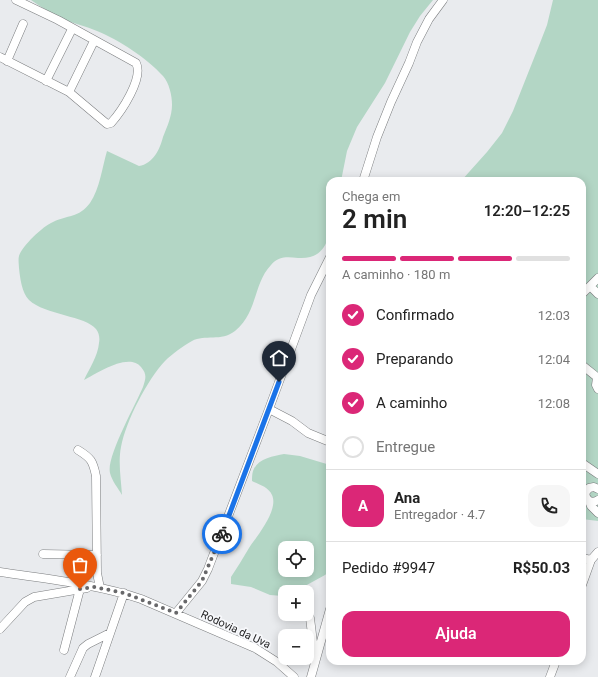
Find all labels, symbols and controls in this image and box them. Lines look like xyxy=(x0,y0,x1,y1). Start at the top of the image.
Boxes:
text: Chega em xyxy=(342,189,400,204)
text: 12:20–12:25 xyxy=(484,202,570,220)
text: 2 min xyxy=(342,204,407,234)
text: A caminho · 180 m xyxy=(342,267,450,282)
icon: check xyxy=(342,304,364,326)
text: Confirmado xyxy=(376,306,454,324)
text: 12:03 xyxy=(538,308,570,323)
pin xyxy=(262,341,296,382)
icon: home xyxy=(268,347,290,369)
icon: check xyxy=(342,348,364,370)
text: Preparando xyxy=(376,350,453,368)
text: 12:04 xyxy=(538,352,570,367)
icon: check xyxy=(342,392,364,414)
text: A caminho xyxy=(376,394,447,412)
text: 12:08 xyxy=(538,396,570,411)
text: Entregue xyxy=(376,438,435,456)
button: phone xyxy=(528,485,570,527)
text: Ana xyxy=(394,489,420,507)
text: A xyxy=(358,497,368,515)
text: Entregador · 4.7 xyxy=(394,507,485,522)
courier xyxy=(202,514,242,554)
icon: bike xyxy=(211,523,233,545)
map controls xyxy=(278,541,314,665)
button: locate xyxy=(278,541,314,577)
pin xyxy=(63,548,97,589)
icon: bag xyxy=(69,554,91,576)
text: Pedido #9947 xyxy=(342,559,435,577)
text: R$50.03 xyxy=(513,559,570,577)
button: + xyxy=(278,585,314,621)
street label: Rodovia da Uva xyxy=(199,608,273,651)
button: Ajuda xyxy=(342,611,570,657)
button: − xyxy=(278,629,314,665)

